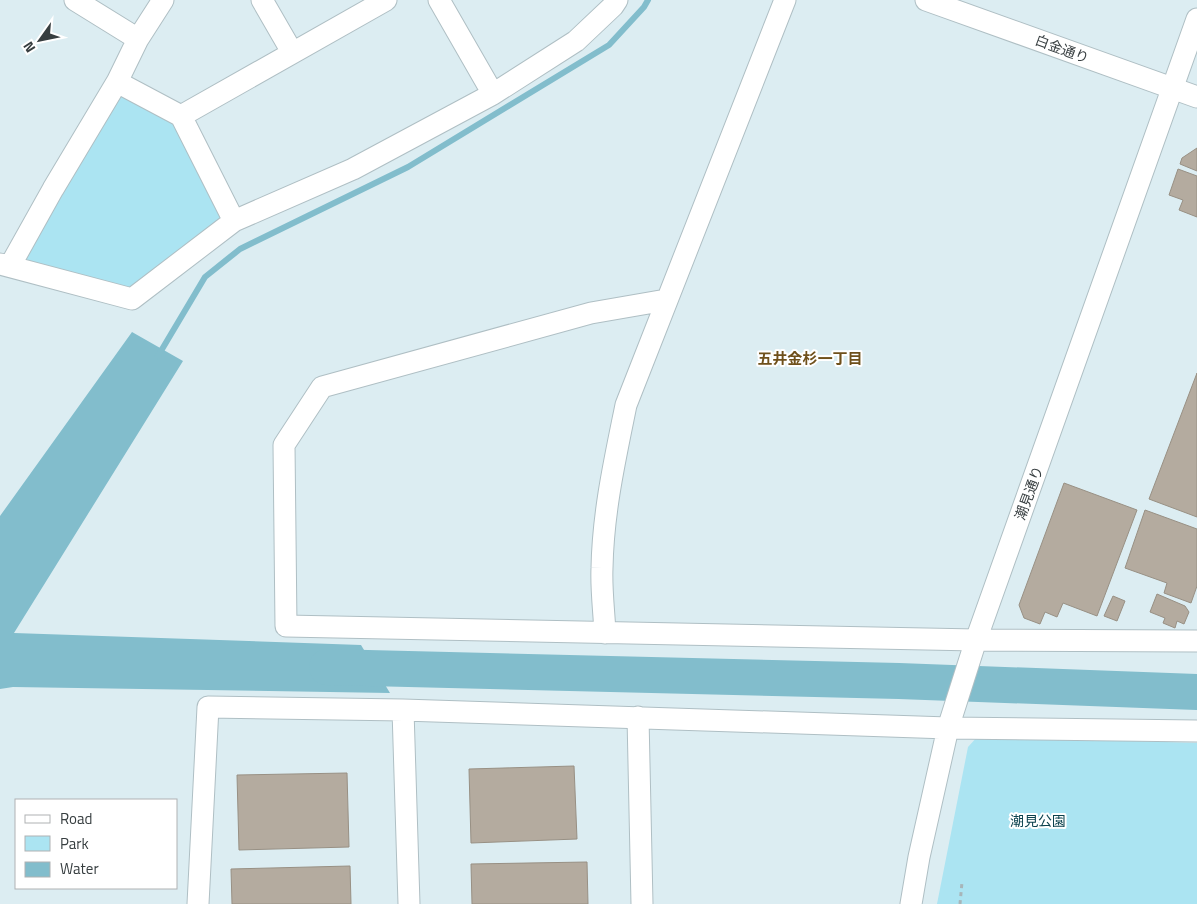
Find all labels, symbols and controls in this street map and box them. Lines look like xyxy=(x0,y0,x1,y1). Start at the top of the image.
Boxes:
north arrow xyxy=(15,15,65,65)
street label: 白金通り xyxy=(1032,29,1092,68)
text: N xyxy=(17,38,40,57)
district label: 五井金杉一丁目 xyxy=(757,347,863,370)
street label: 潮見通り xyxy=(1009,463,1048,523)
legend xyxy=(15,799,178,889)
text: Road xyxy=(60,807,92,830)
park label: 潮見公園 xyxy=(1010,810,1066,831)
text: Park xyxy=(60,832,89,855)
text: Water xyxy=(60,857,99,880)

